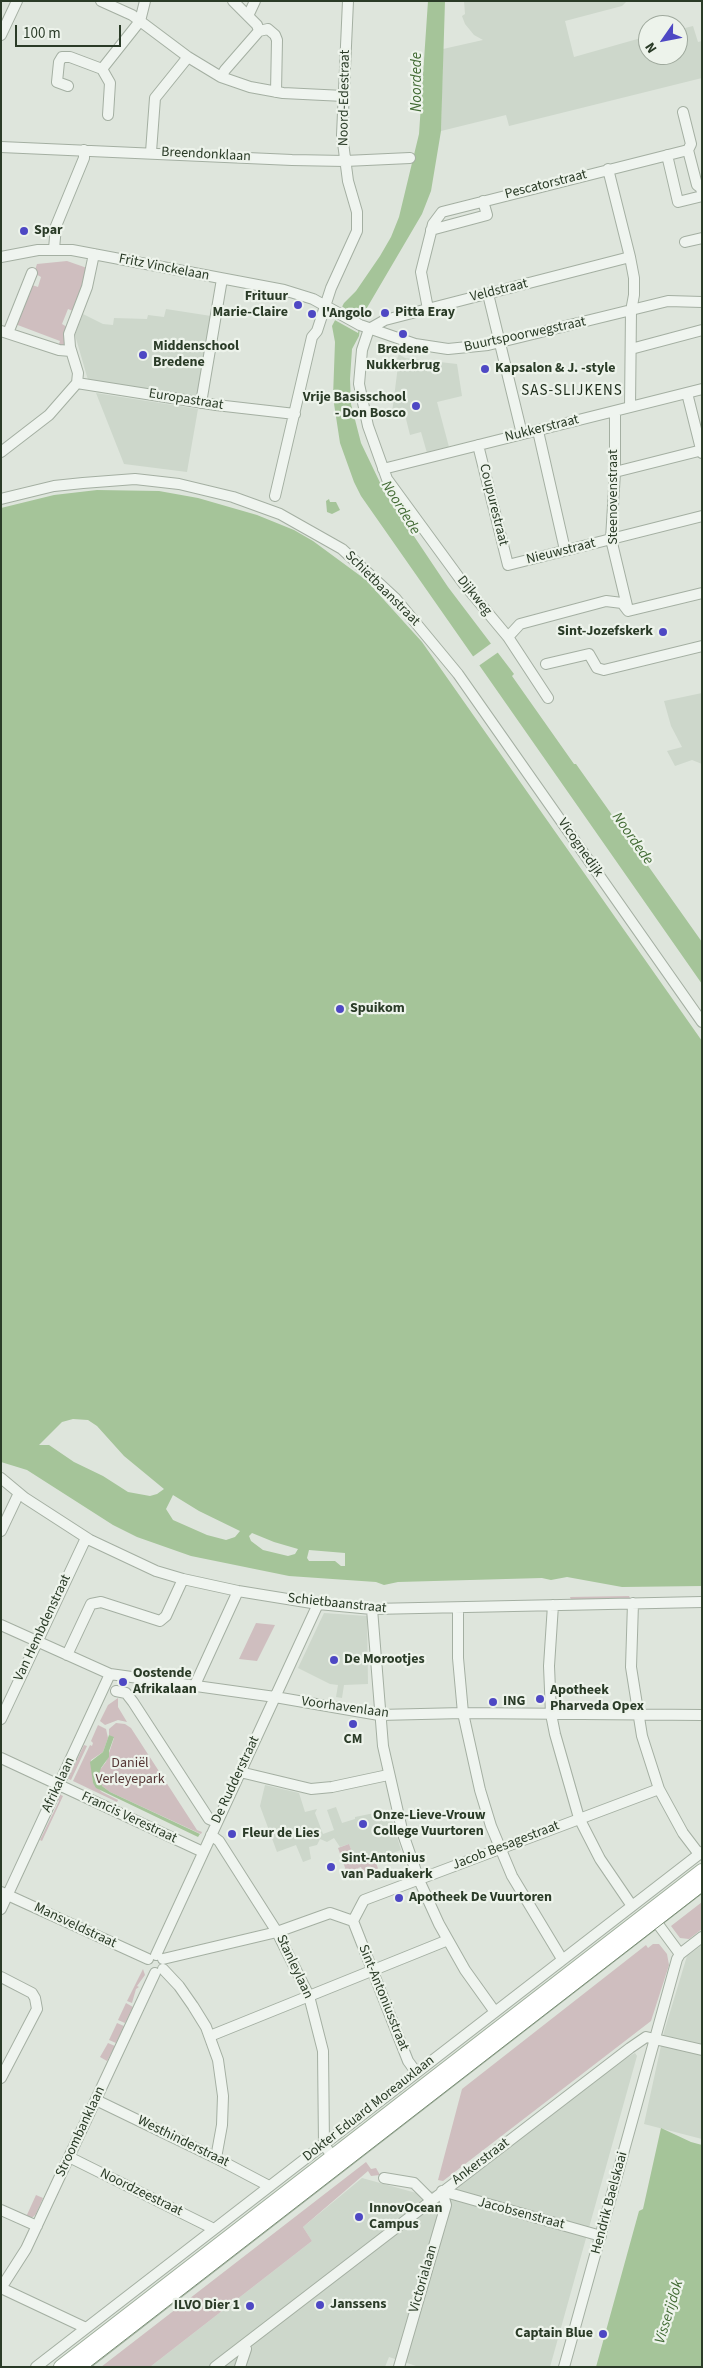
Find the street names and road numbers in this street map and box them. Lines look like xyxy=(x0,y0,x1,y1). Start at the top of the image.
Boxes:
street label: Noord-Edestraat xyxy=(336,50,354,146)
street label: Breendonklaan xyxy=(161,144,251,166)
street label: Pescatorstraat xyxy=(503,167,589,203)
street label: Fritz Vinckelaan xyxy=(117,251,211,285)
street label: Veldstraat xyxy=(468,276,530,306)
street label: Buurtspoorwegstraat xyxy=(463,314,587,356)
street label: Europastraat xyxy=(147,386,225,414)
street label: Nukkerstraat xyxy=(503,412,581,446)
street label: Steenovenstraat xyxy=(606,449,622,545)
street label: Coupurestraat xyxy=(475,462,511,548)
street label: Nieuwstraat xyxy=(525,535,597,569)
street label: Schietbaanstraat xyxy=(341,548,423,630)
street label: Dijkweg xyxy=(453,573,495,619)
street label: Vicognedijk xyxy=(554,815,606,881)
street label: Van Hembdenstraat xyxy=(11,1572,75,1684)
street label: Schietbaanstraat xyxy=(287,1590,387,1618)
street label: Voorhavenlaan xyxy=(300,1694,390,1722)
street label: De Rudderstraat xyxy=(208,1734,264,1826)
street label: Afrikalaan xyxy=(39,1755,79,1815)
street label: Francis Verestraat xyxy=(79,1789,179,1847)
street label: Jacob Besagestraat xyxy=(450,1818,562,1874)
street label: Mansveldstraat xyxy=(31,1900,119,1952)
street label: Stanleylaan xyxy=(272,1932,316,2002)
street label: Sint-Antoniusstraat xyxy=(354,1943,412,2053)
street label: Dokter Eduard Moreauxlaan xyxy=(300,2052,438,2166)
street label: Stroombanklaan xyxy=(53,2084,109,2180)
street label: Westhinderstraat xyxy=(134,2113,232,2171)
street label: Ankerstraat xyxy=(449,2135,513,2189)
street label: Hendrik Baelskaai xyxy=(588,2150,632,2256)
street label: Noordzeestraat xyxy=(97,2166,185,2220)
street label: Jacobsenstraat xyxy=(476,2194,566,2234)
street label: Victorialaan xyxy=(406,2243,442,2315)

